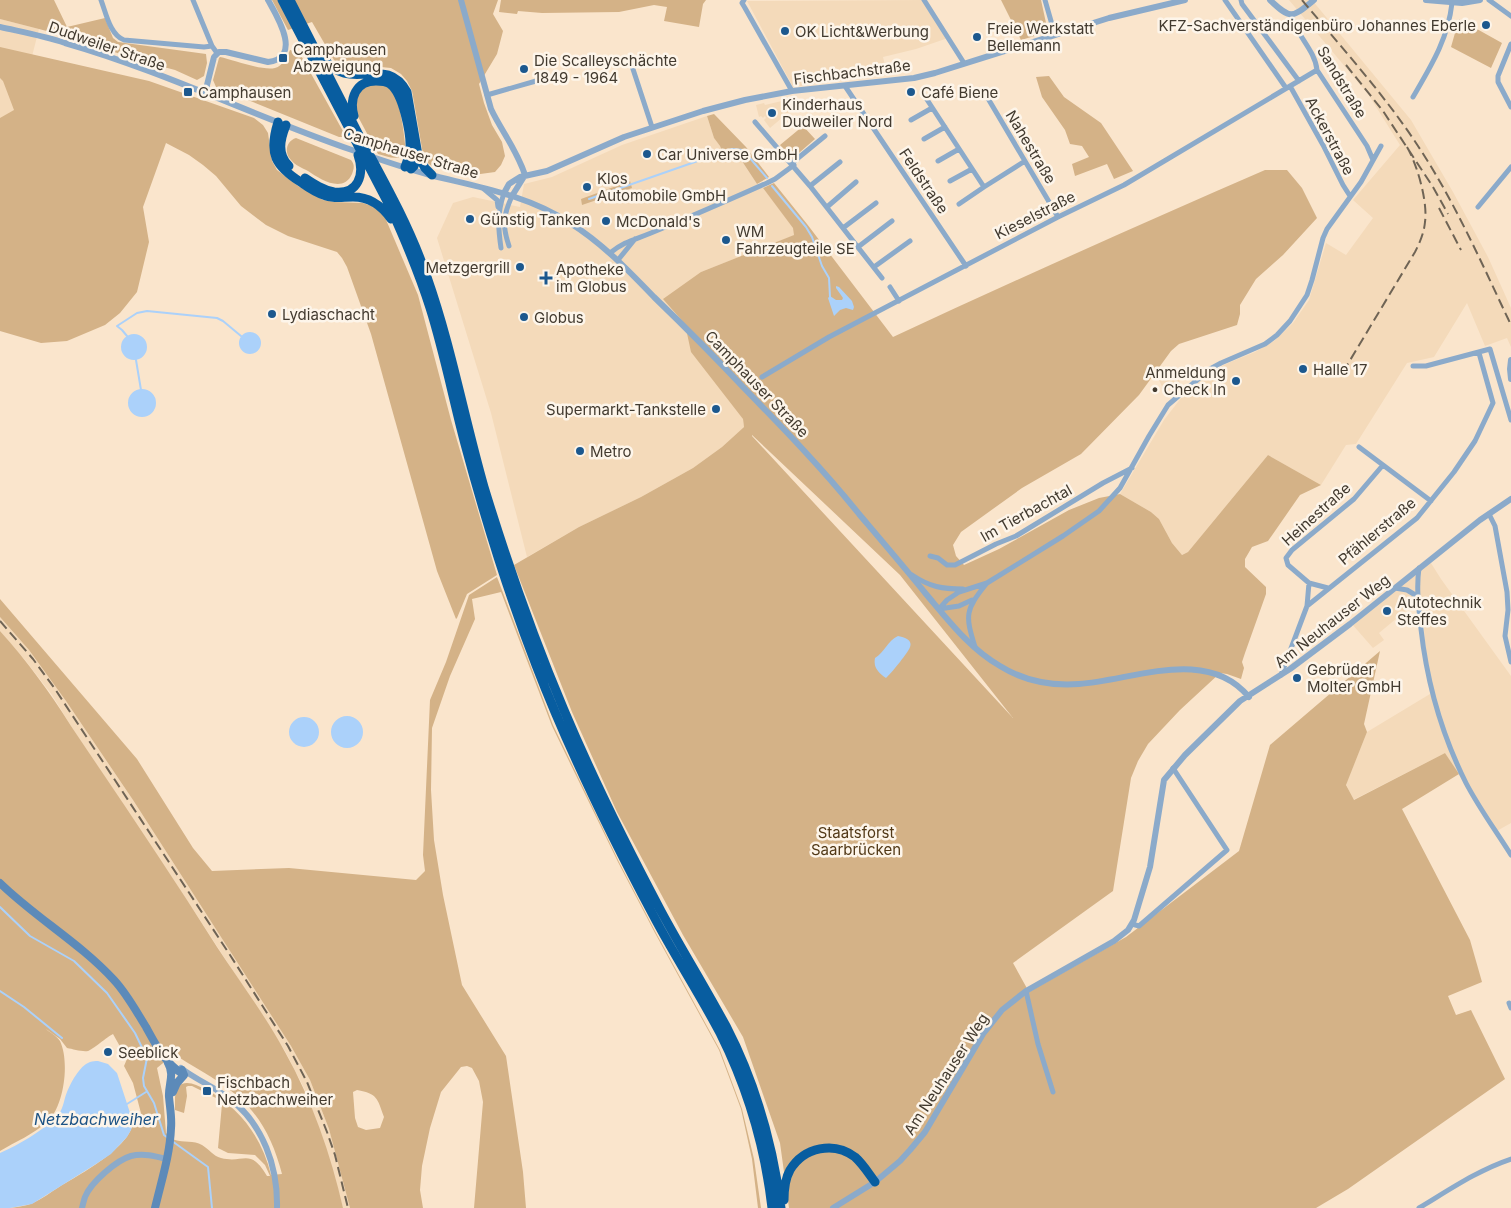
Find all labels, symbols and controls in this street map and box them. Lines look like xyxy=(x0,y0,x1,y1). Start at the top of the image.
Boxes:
place label: KFZ-Sachverständigenbüro Johannes Eberle xyxy=(1158,16,1476,35)
street label: Dudweiler Straße xyxy=(46,17,168,75)
place label: Freie Werkstatt Bellemann xyxy=(987,19,1094,55)
marker: KFZ-Sachverständigenbüro Johannes Eberle xyxy=(1480,19,1492,31)
place label: OK Licht&Werbung xyxy=(795,22,929,41)
marker: OK Licht&Werbung xyxy=(779,25,791,37)
marker: Freie Werkstatt Bellemann xyxy=(971,31,983,43)
place label: Camphausen Abzweigung xyxy=(293,40,386,76)
street label: Sandstraße xyxy=(1313,42,1371,122)
place label: Die Scalleyschächte 1849 - 1964 xyxy=(534,51,677,87)
marker: Camphausen Abzweigung xyxy=(277,52,289,64)
street label: Fischbachstraße xyxy=(792,55,912,89)
marker: Die Scalleyschächte 1849 - 1964 xyxy=(518,63,530,75)
place label: Camphausen xyxy=(198,83,291,102)
place label: Café Biene xyxy=(921,83,998,102)
marker: Camphausen xyxy=(182,86,194,98)
marker: Café Biene xyxy=(905,86,917,98)
street label: Ackerstraße xyxy=(1301,94,1359,178)
place label: Kinderhaus Dudweiler Nord xyxy=(782,95,892,131)
marker: Kinderhaus Dudweiler Nord xyxy=(766,107,778,119)
street label: Nahestraße xyxy=(1002,107,1060,187)
street label: Camphauser Straße xyxy=(341,123,481,183)
place label: Car Universe GmbH xyxy=(657,145,798,164)
street label: Feldstraße xyxy=(895,145,953,217)
marker: Car Universe GmbH xyxy=(641,148,653,160)
place label: Klos Automobile GmbH xyxy=(597,169,726,205)
marker: Klos Automobile GmbH xyxy=(581,181,593,193)
street label: Kieselstraße xyxy=(992,187,1078,243)
place label: Günstig Tanken xyxy=(480,210,590,229)
place label: McDonald's xyxy=(616,212,701,231)
marker: Günstig Tanken xyxy=(464,213,476,225)
marker: McDonald's xyxy=(600,215,612,227)
place label: WM Fahrzeugteile SE xyxy=(736,222,855,258)
marker: WM Fahrzeugteile SE xyxy=(720,234,732,246)
place label: Metzgergrill xyxy=(425,258,510,277)
place label: Apotheke im Globus xyxy=(556,260,627,296)
marker: Metzgergrill xyxy=(514,261,526,273)
marker: Apotheke im Globus xyxy=(540,272,552,284)
place label: Lydiaschacht xyxy=(282,305,375,324)
marker: Lydiaschacht xyxy=(266,308,278,320)
place label: Globus xyxy=(534,308,584,327)
marker: Globus xyxy=(518,311,530,323)
street label: Camphauser Straße xyxy=(701,327,813,441)
place label: Halle 17 xyxy=(1313,360,1367,379)
place label: Anmeldung • Check In xyxy=(1145,363,1226,399)
marker: Halle 17 xyxy=(1297,363,1309,375)
marker: Anmeldung • Check In xyxy=(1230,375,1242,387)
place label: Supermarkt-Tankstelle xyxy=(546,400,706,419)
marker: Supermarkt-Tankstelle xyxy=(710,403,722,415)
place label: Metro xyxy=(590,442,632,461)
marker: Metro xyxy=(574,445,586,457)
street label: Heinestraße xyxy=(1278,478,1354,550)
street label: Im Tierbachtal xyxy=(977,480,1075,546)
street label: Pfählerstraße xyxy=(1334,493,1420,569)
street label: Am Neuhauser Weg xyxy=(1270,570,1394,672)
place label: Autotechnik Steffes xyxy=(1397,593,1482,629)
marker: Autotechnik Steffes xyxy=(1381,605,1393,617)
place label: Gebrüder Molter GmbH xyxy=(1307,660,1401,696)
marker: Gebrüder Molter GmbH xyxy=(1291,672,1303,684)
park label: Staatsforst Saarbrücken xyxy=(811,823,901,859)
street label: Am Neuhauser Weg xyxy=(900,1010,992,1138)
place label: Seeblick xyxy=(118,1043,179,1062)
marker: Seeblick xyxy=(102,1046,114,1058)
place label: Fischbach Netzbachweiher xyxy=(217,1073,333,1109)
marker: Fischbach Netzbachweiher xyxy=(201,1085,213,1097)
water label: Netzbachweiher xyxy=(34,1109,159,1129)

